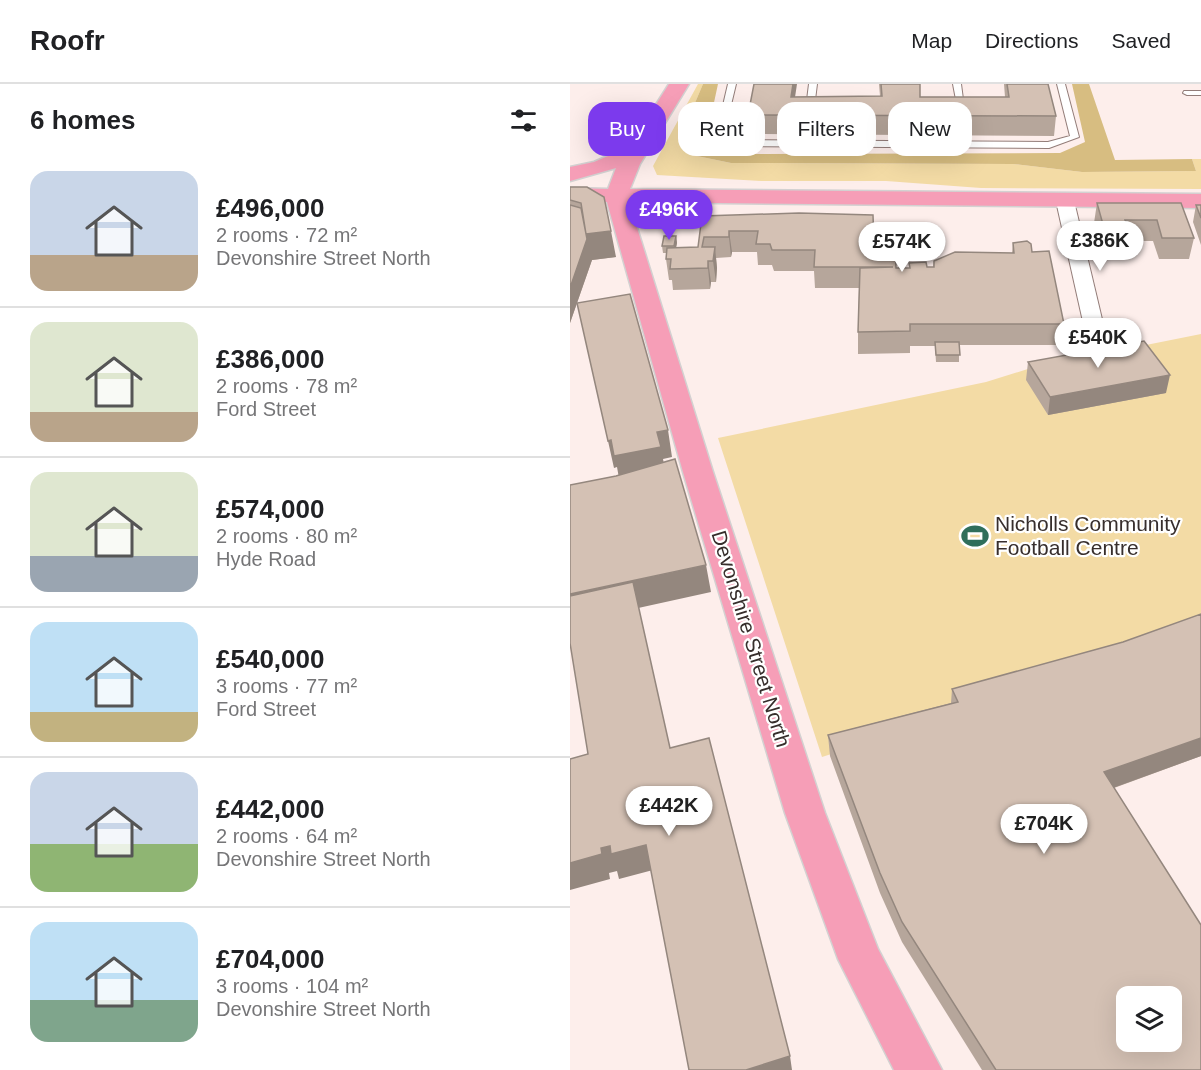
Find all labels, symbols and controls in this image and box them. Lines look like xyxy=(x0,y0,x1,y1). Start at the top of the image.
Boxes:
text: Roofr xyxy=(30,25,105,56)
text: Map xyxy=(911,29,952,52)
text: Directions xyxy=(985,29,1078,52)
text: Saved xyxy=(1111,29,1171,52)
chip: Buy xyxy=(588,102,666,156)
chip: Rent xyxy=(678,102,765,156)
chip: Filters xyxy=(777,102,876,156)
chip: New xyxy=(888,102,972,156)
icon: filters xyxy=(507,104,540,137)
text: 6 homes xyxy=(30,105,136,135)
pin: £496K xyxy=(627,190,711,241)
text: £496,000 xyxy=(216,193,324,223)
icon: home xyxy=(78,195,150,267)
text: £496K xyxy=(640,198,698,220)
pin: £386K xyxy=(1058,221,1142,272)
pin: £574K xyxy=(860,222,944,273)
text: 2 rooms · 72 m² xyxy=(216,224,357,246)
text: £386K xyxy=(1071,229,1129,251)
text: £574K xyxy=(873,230,931,252)
text: Devonshire Street North xyxy=(216,247,431,269)
pin: £540K xyxy=(1056,318,1140,369)
text: £540K xyxy=(1069,326,1127,348)
text: £386,000 xyxy=(216,344,324,374)
icon: home xyxy=(78,346,150,418)
text: 2 rooms · 78 m² xyxy=(216,375,357,397)
text: Ford Street xyxy=(216,398,316,420)
text: £574,000 xyxy=(216,494,324,524)
icon: home xyxy=(78,496,150,568)
place label: Nicholls Community Football Centre xyxy=(995,512,1181,559)
sports icon: Nicholls Community Football Centre xyxy=(960,521,990,551)
text: 2 rooms · 80 m² xyxy=(216,525,357,547)
street label: Devonshire Street North xyxy=(708,528,795,750)
text: Hyde Road xyxy=(216,548,316,570)
text: £540,000 xyxy=(216,644,324,674)
icon: home xyxy=(78,646,150,718)
text: 3 rooms · 77 m² xyxy=(216,675,357,697)
text: Ford Street xyxy=(216,698,316,720)
pin: £442K xyxy=(627,786,711,837)
text: £442,000 xyxy=(216,794,324,824)
text: £442K xyxy=(640,794,698,816)
icon: home xyxy=(78,796,150,868)
pin: £704K xyxy=(1002,804,1086,855)
text: £704K xyxy=(1015,812,1073,834)
text: 2 rooms · 64 m² xyxy=(216,825,357,847)
text: Devonshire Street North xyxy=(216,848,431,870)
text: £704,000 xyxy=(216,944,324,974)
icon: home xyxy=(78,946,150,1018)
text: 3 rooms · 104 m² xyxy=(216,975,368,997)
map controls xyxy=(1116,986,1182,1052)
button: layers xyxy=(1116,986,1182,1052)
text: Devonshire Street North xyxy=(216,998,431,1020)

